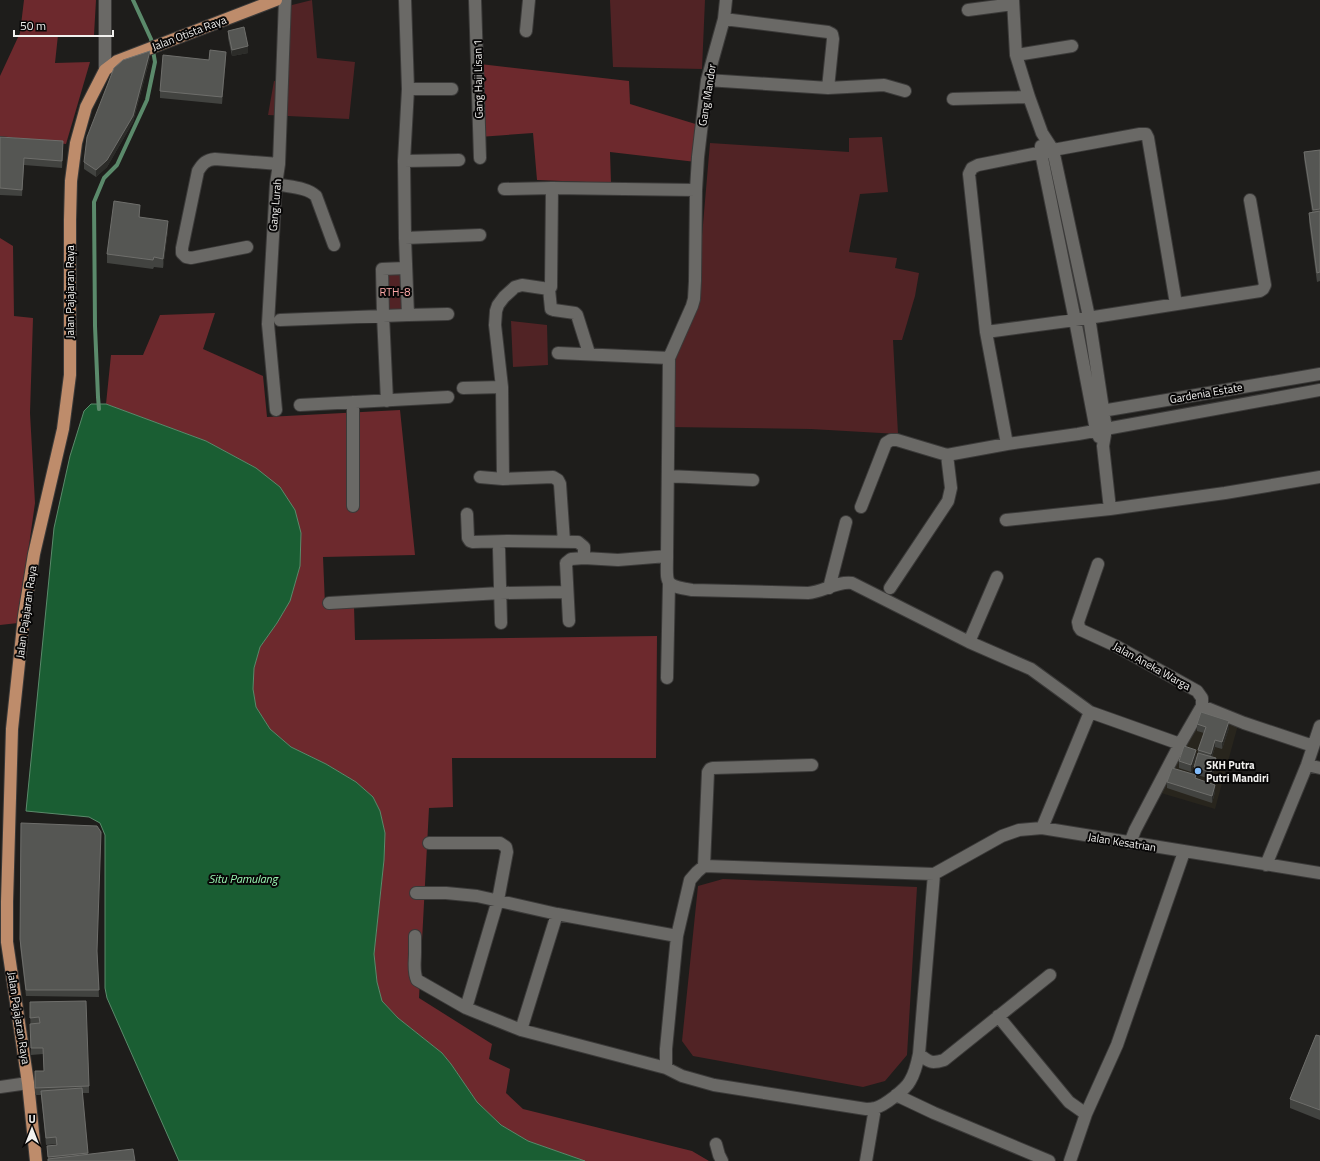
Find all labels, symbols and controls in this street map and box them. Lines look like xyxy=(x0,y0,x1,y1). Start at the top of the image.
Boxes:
street label: Jalan Otista Raya xyxy=(150,11,229,55)
scale bar xyxy=(14,12,113,38)
text: 50 m xyxy=(20,16,46,35)
street label: Gang Haji Lisan 1 xyxy=(469,39,487,119)
street label: Gang Mandor xyxy=(694,63,720,127)
street label: Gang Lurah xyxy=(265,178,285,232)
street label: Jalan Pajajaran Raya xyxy=(62,245,78,339)
park label: RTH-8 xyxy=(380,284,410,300)
street label: Gardenia Estate xyxy=(1168,379,1244,407)
street label: Jalan Pajajaran Raya xyxy=(12,564,40,659)
street label: Jalan Aneka Warga xyxy=(1110,638,1194,694)
place label: SKH Putra Putri Mandiri xyxy=(1206,757,1269,786)
marker: SKH Putra Putri Mandiri xyxy=(1193,766,1203,776)
street label: Jalan Kesatrian xyxy=(1087,829,1157,855)
water label: Situ Pamulang xyxy=(209,869,279,888)
street label: Jalan Pajajaran Raya xyxy=(4,971,34,1066)
north arrow xyxy=(12,1109,52,1149)
text: U xyxy=(28,1111,36,1127)

